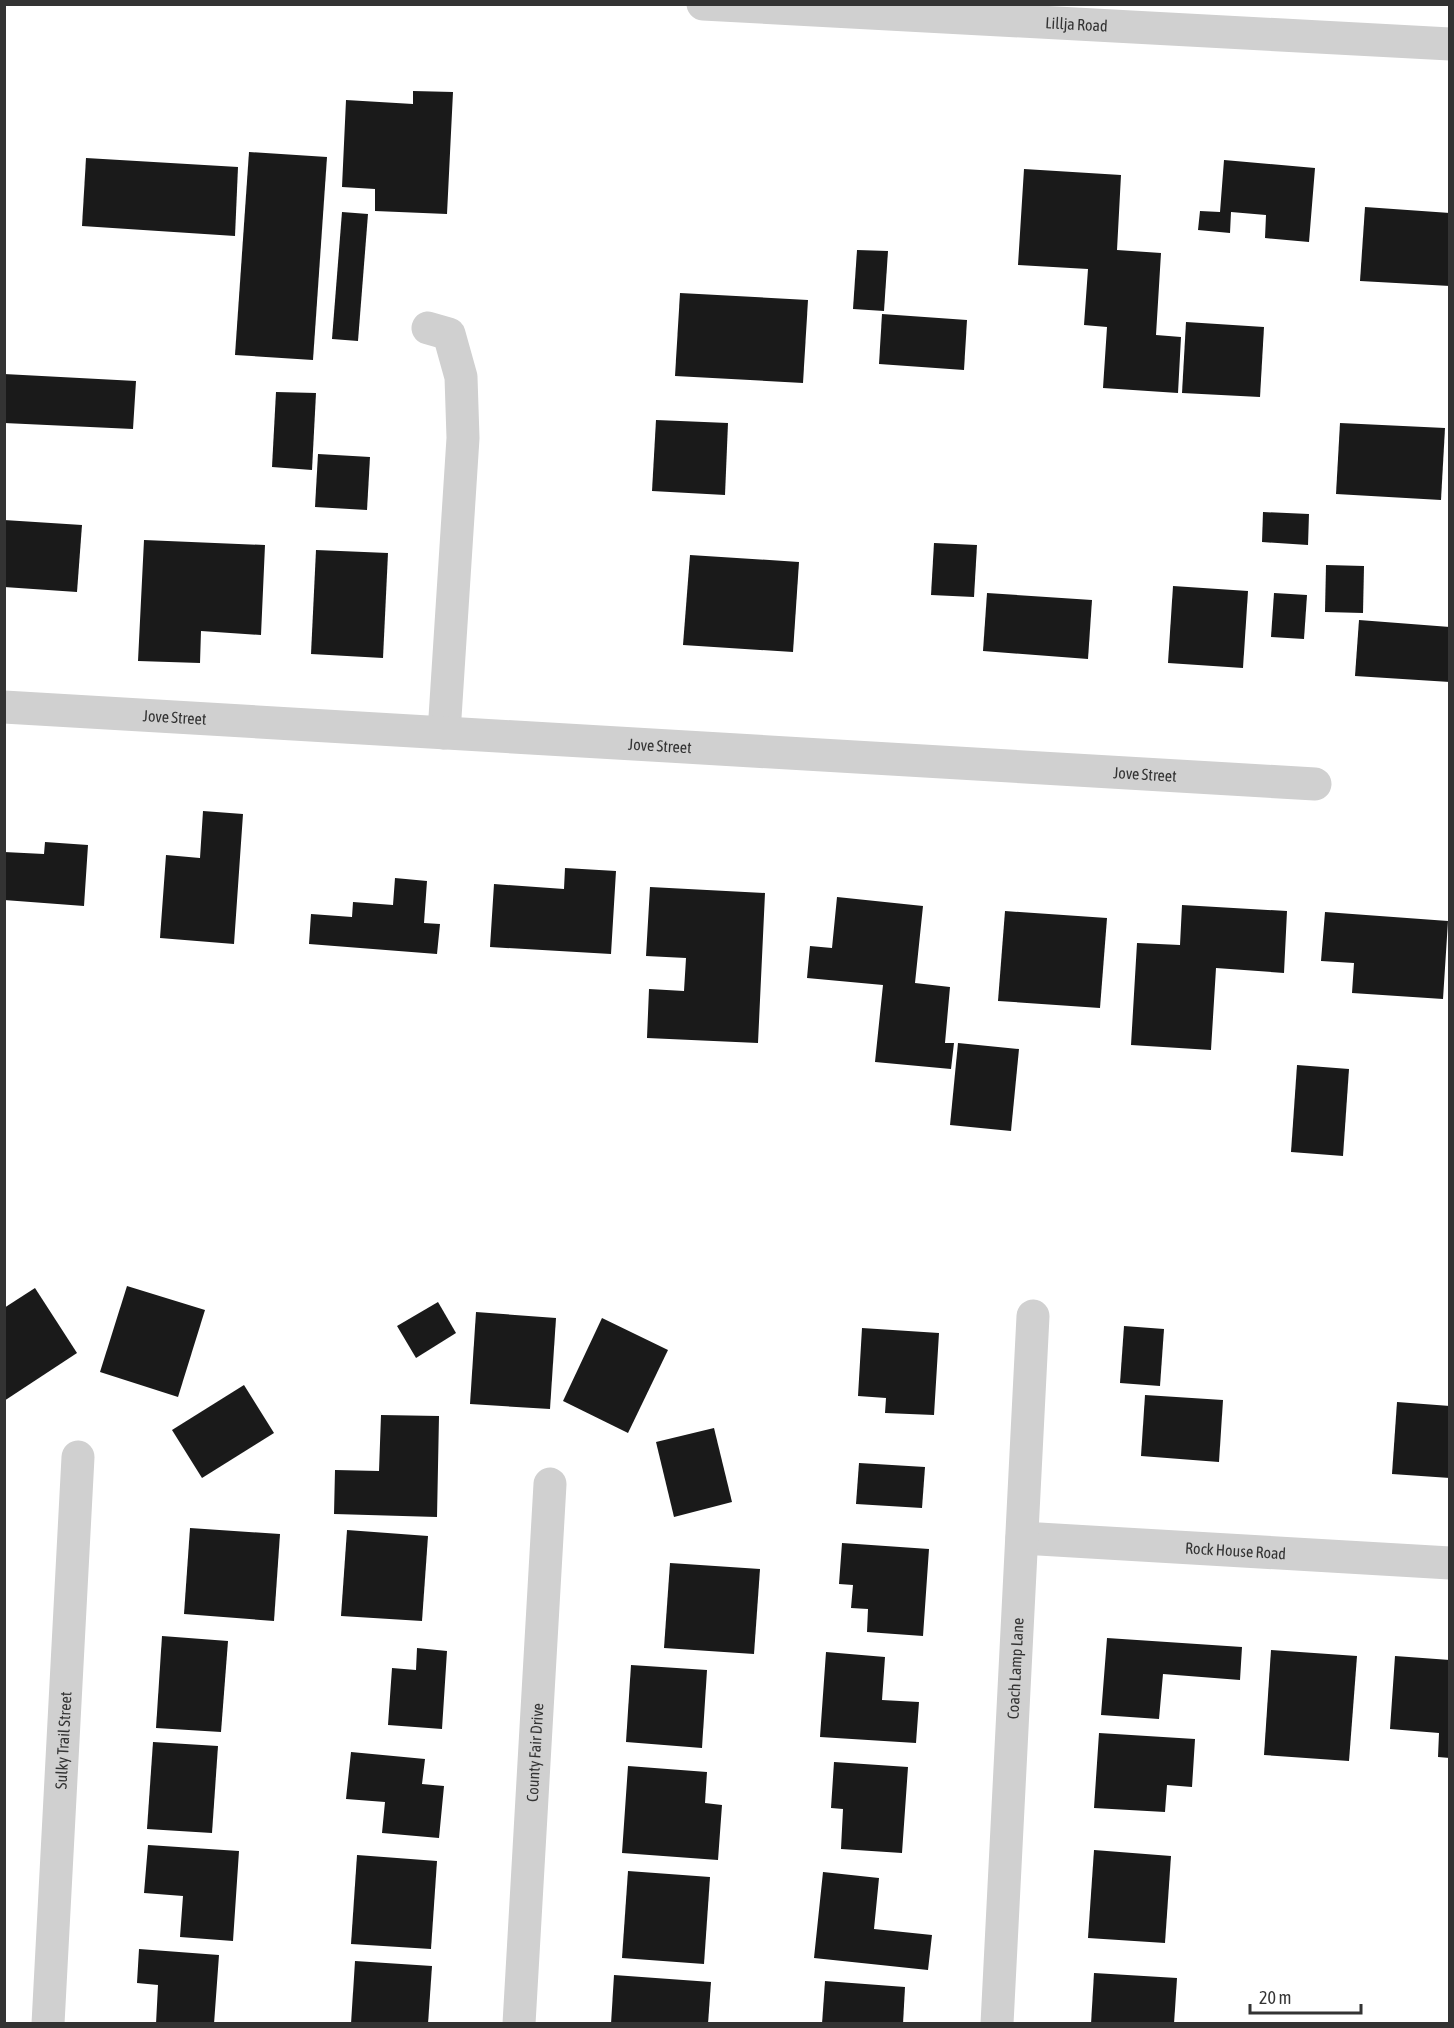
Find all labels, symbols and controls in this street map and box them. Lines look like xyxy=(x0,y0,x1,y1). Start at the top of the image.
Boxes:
street label: Lillja Road xyxy=(1045,13,1108,35)
street label: Jove Street xyxy=(142,706,207,728)
street label: Jove Street xyxy=(628,735,693,756)
street label: Jove Street xyxy=(1113,763,1178,785)
street label: Rock House Road xyxy=(1185,1539,1287,1562)
street label: Coach Lamp Lane xyxy=(1004,1617,1027,1720)
street label: Sulky Trail Street xyxy=(51,1691,75,1790)
street label: County Fair Drive xyxy=(523,1703,546,1802)
scale bar xyxy=(1250,1977,1361,2015)
text: 20 m xyxy=(1259,1987,1291,2008)

